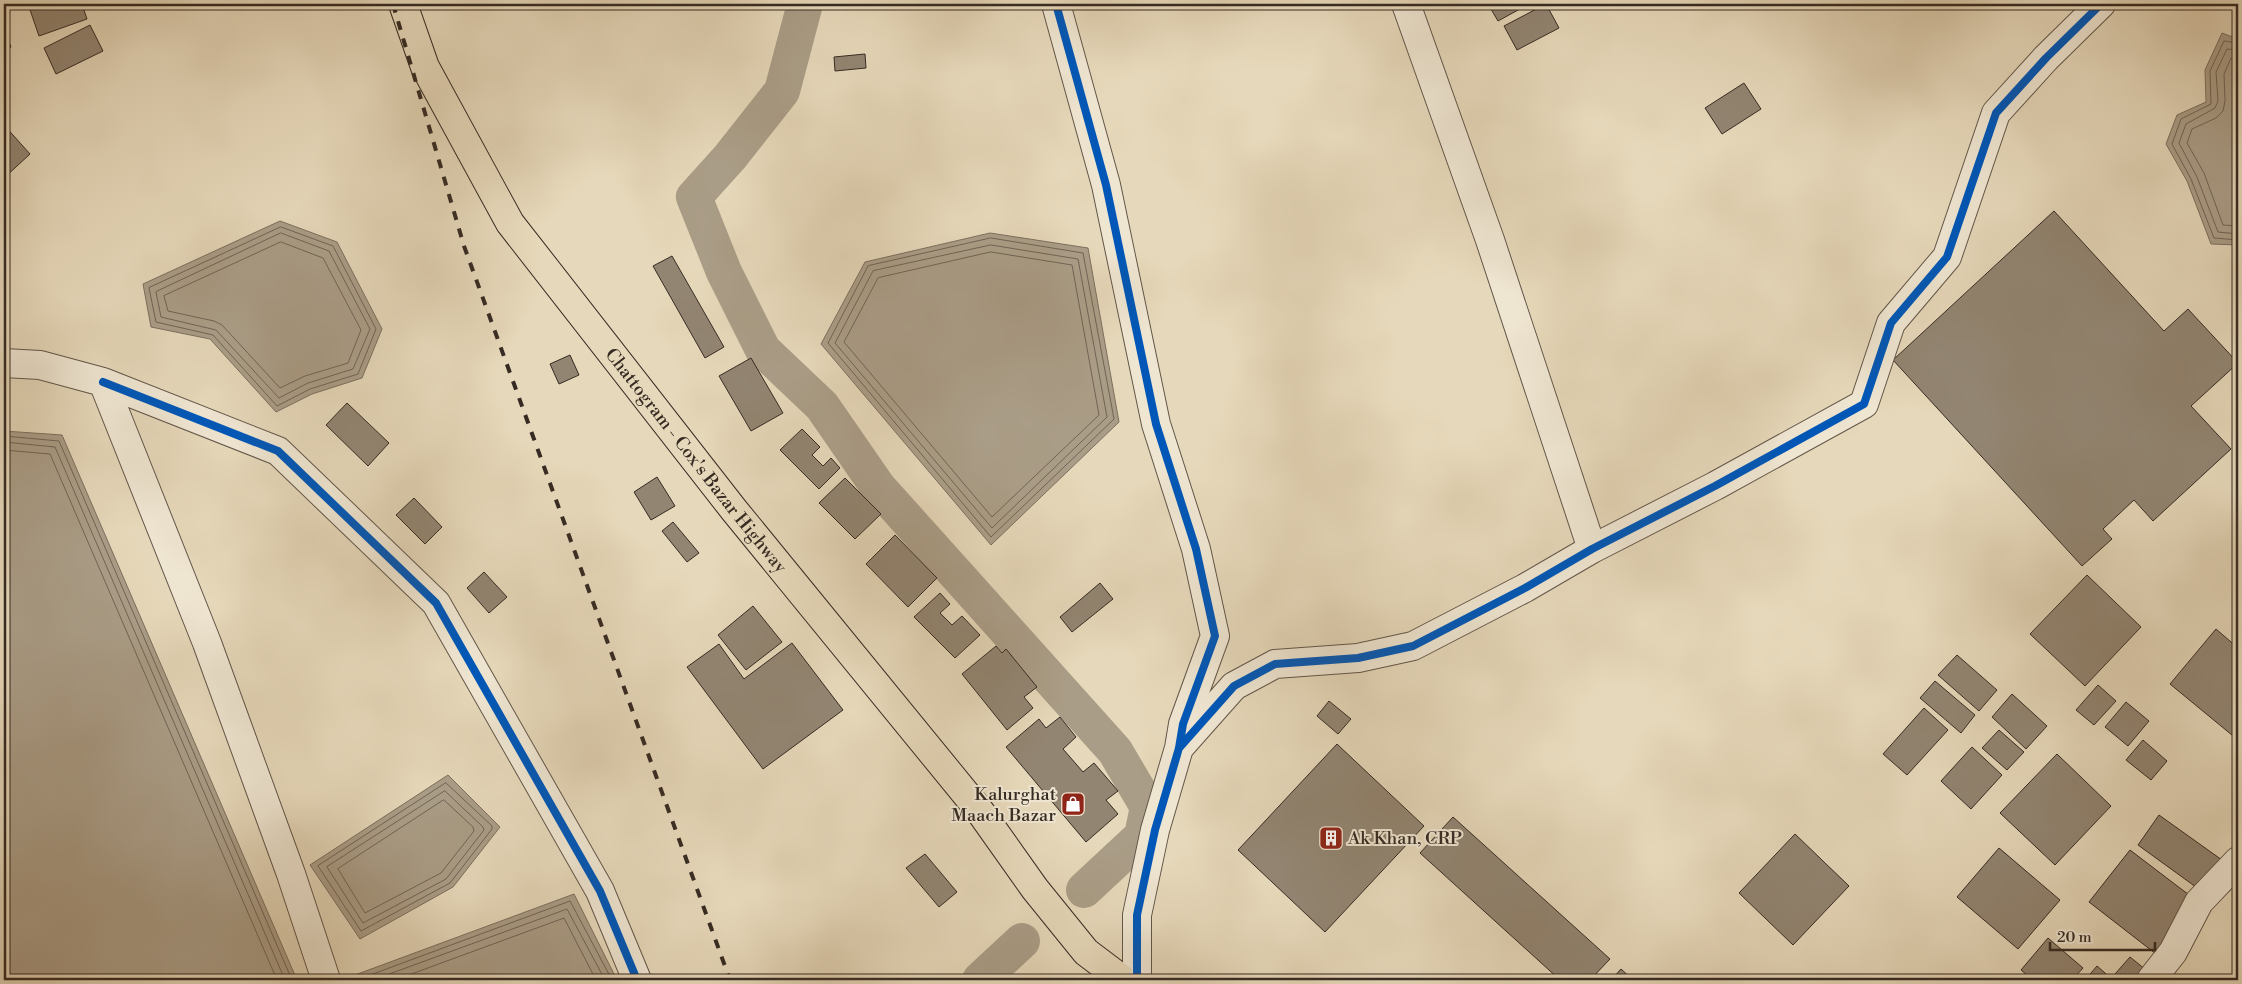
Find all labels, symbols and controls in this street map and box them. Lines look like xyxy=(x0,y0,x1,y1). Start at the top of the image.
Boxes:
street label: Chattogram - Cox's Bazar Highway xyxy=(600,343,792,578)
place label: Kalurghat Maach Bazar xyxy=(951,783,1057,827)
shop icon: Kalurghat Maach Bazar xyxy=(1060,791,1086,817)
building icon: Ak Khan, CRP xyxy=(1318,825,1344,851)
place label: Ak Khan, CRP xyxy=(1347,827,1462,850)
scale bar xyxy=(2050,919,2154,951)
text: 20 m xyxy=(2057,928,2092,947)

